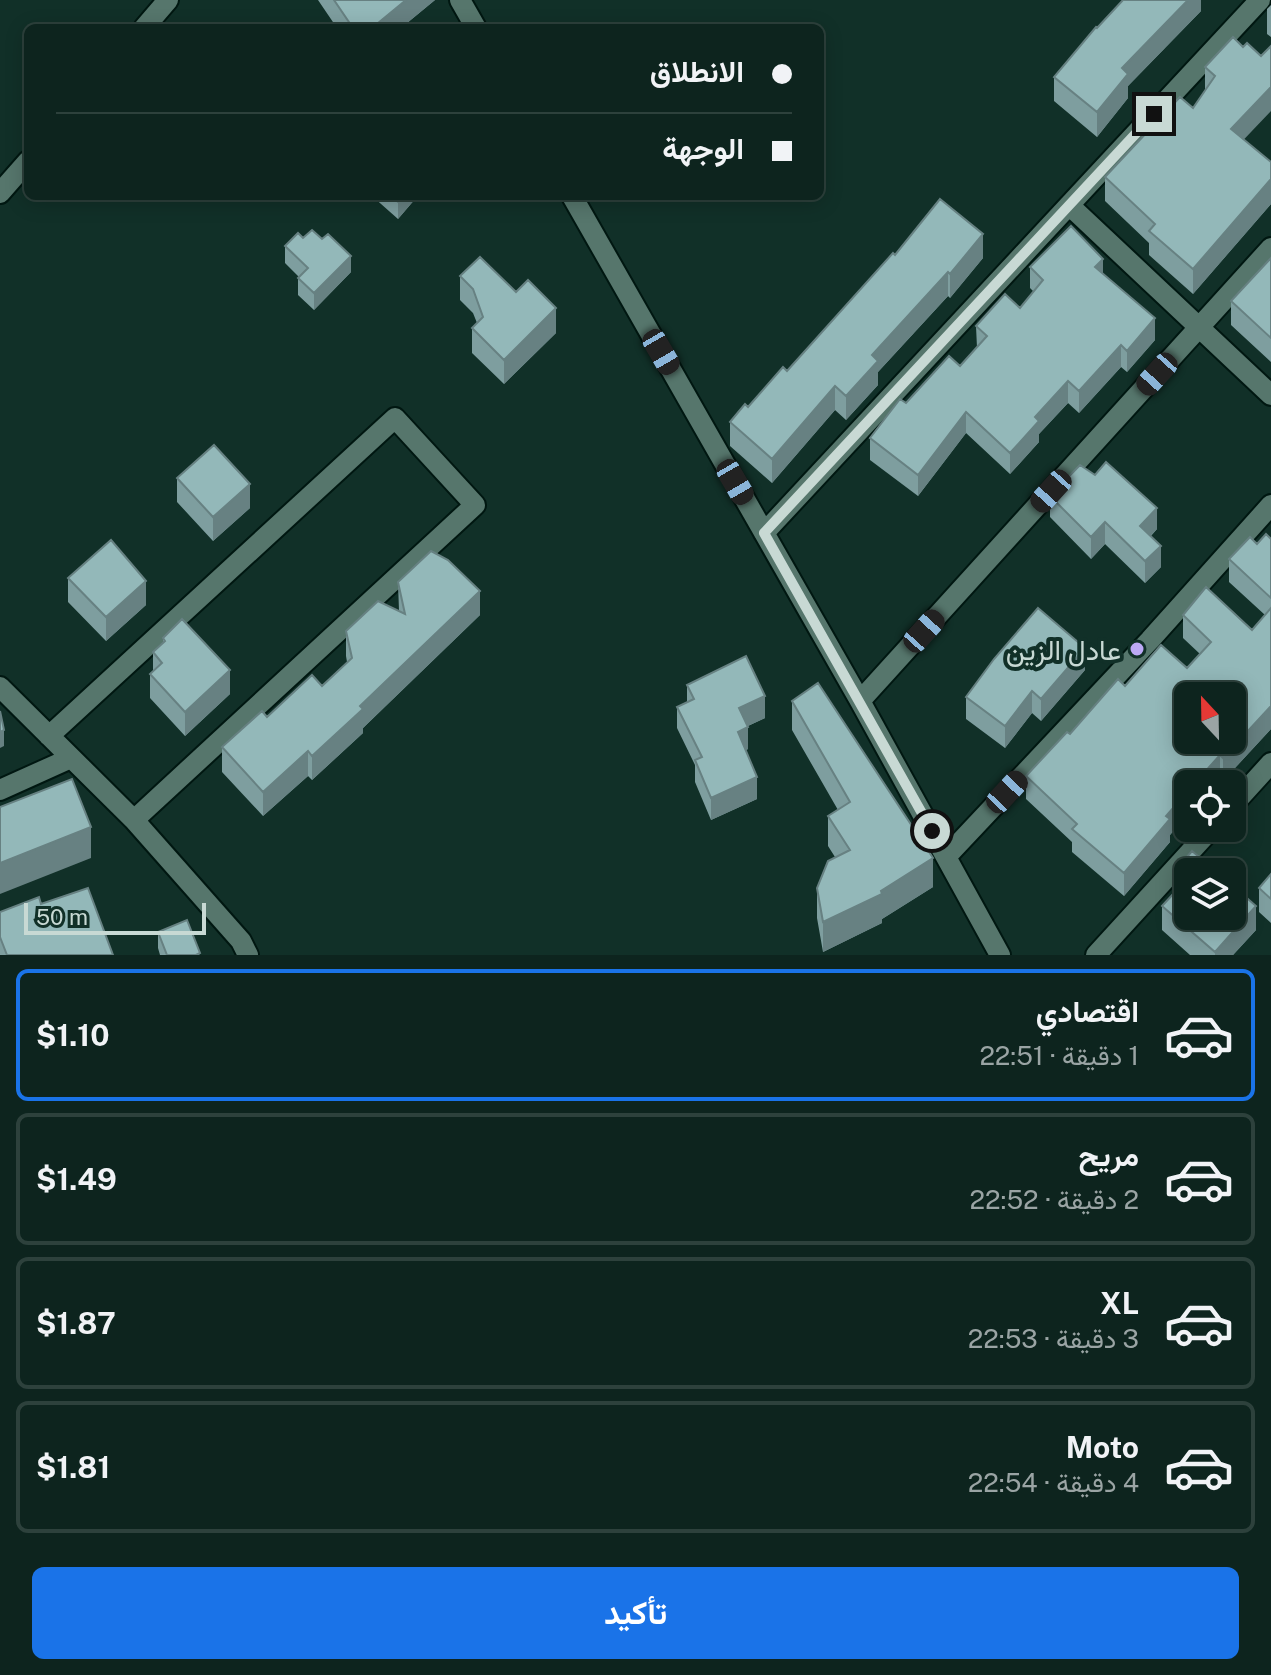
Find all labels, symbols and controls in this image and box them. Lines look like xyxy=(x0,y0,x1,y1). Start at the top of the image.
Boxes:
text: الانطلاق xyxy=(650,53,744,89)
route end xyxy=(1136,96,1172,132)
text: الوجهة xyxy=(662,130,744,166)
car xyxy=(639,325,683,379)
car xyxy=(1132,348,1182,400)
car xyxy=(713,455,757,509)
car xyxy=(1026,465,1076,517)
car xyxy=(899,605,949,657)
place label: عادل الزين xyxy=(1006,633,1121,668)
marker: عادل الزين xyxy=(1128,640,1146,658)
north arrow xyxy=(1174,682,1246,754)
map controls xyxy=(1174,682,1246,930)
car xyxy=(982,766,1032,818)
button: locate xyxy=(1174,770,1246,842)
route start xyxy=(914,813,950,849)
button: layers xyxy=(1174,858,1246,930)
scale bar xyxy=(24,899,206,935)
text: 50 m xyxy=(36,904,88,930)
text: اقتصادي xyxy=(1036,993,1139,1029)
icon: car xyxy=(1163,999,1235,1071)
text: $1.10 xyxy=(36,1017,110,1053)
text: 1 دقيقة · 22:51 xyxy=(979,1040,1139,1071)
text: مريح xyxy=(1079,1137,1139,1173)
icon: car xyxy=(1163,1143,1235,1215)
text: $1.49 xyxy=(36,1161,117,1197)
text: 2 دقيقة · 22:52 xyxy=(970,1184,1139,1215)
text: XL xyxy=(1100,1285,1139,1321)
icon: car xyxy=(1163,1287,1235,1359)
text: $1.87 xyxy=(36,1305,116,1341)
text: 3 دقيقة · 22:53 xyxy=(968,1323,1139,1354)
text: Moto xyxy=(1066,1429,1139,1465)
icon: car xyxy=(1163,1431,1235,1503)
text: $1.81 xyxy=(36,1449,110,1485)
text: 4 دقيقة · 22:54 xyxy=(968,1467,1139,1498)
button: تأكيد xyxy=(32,1567,1239,1659)

